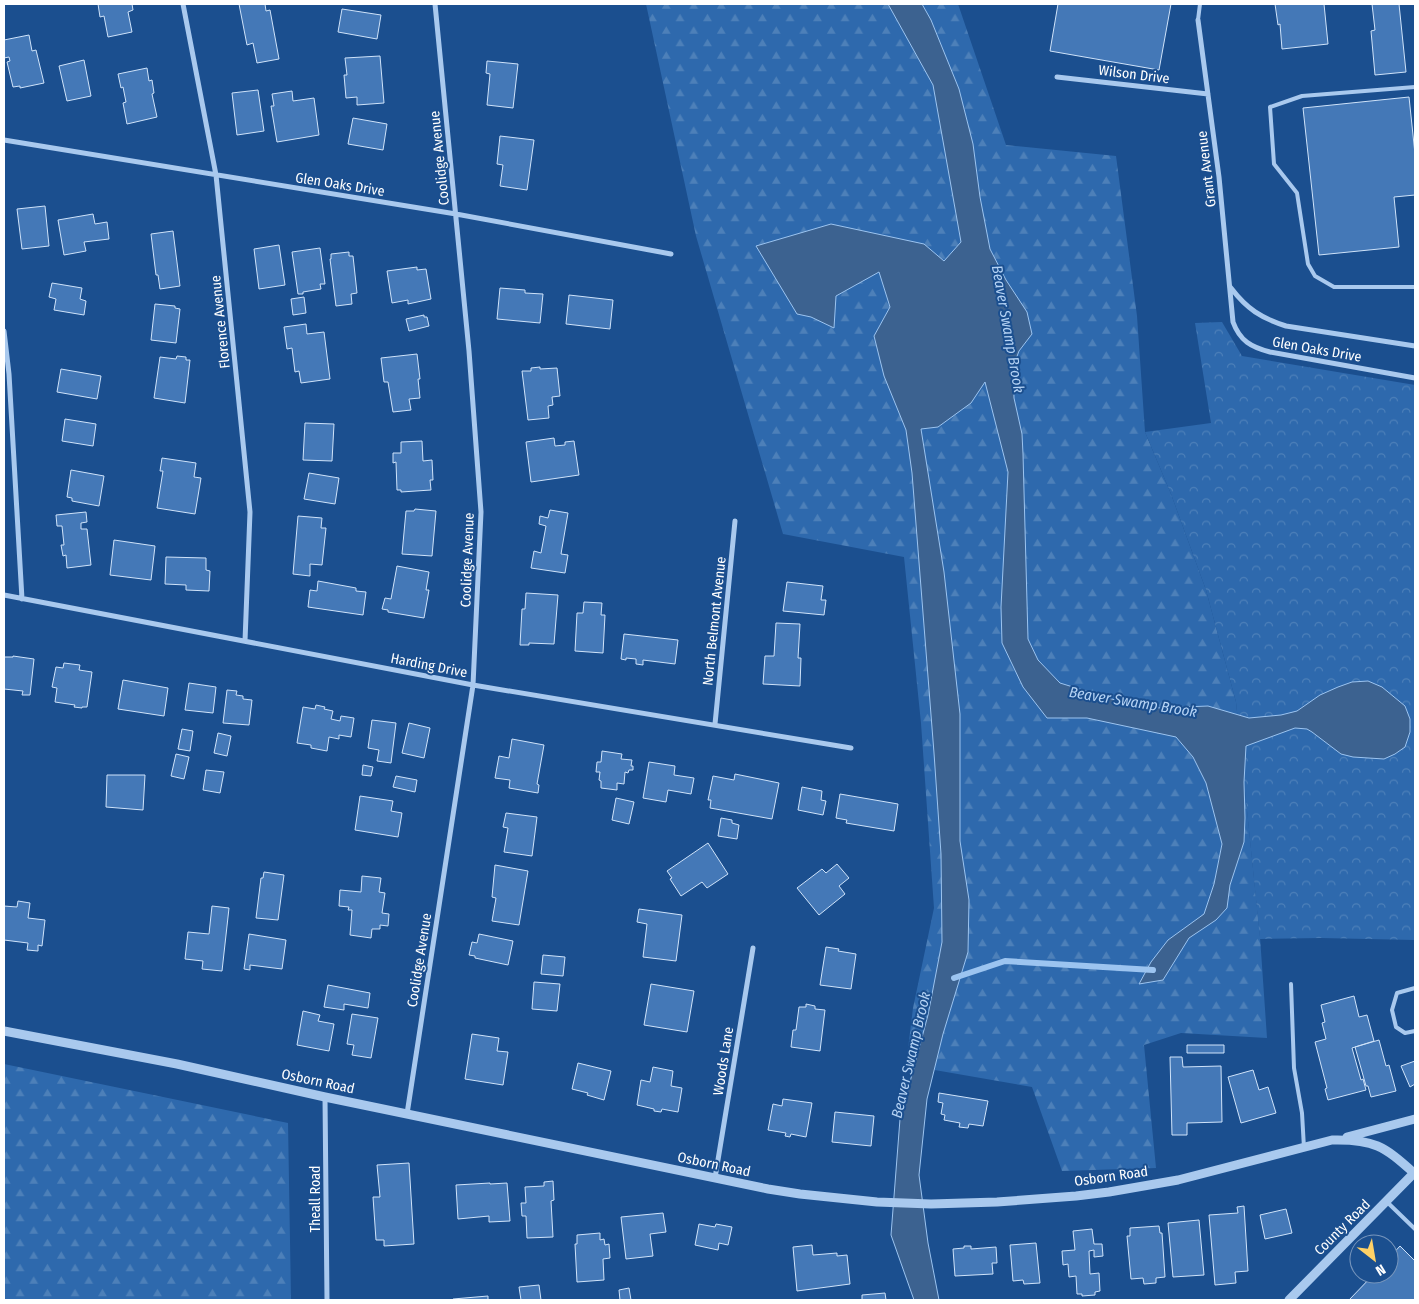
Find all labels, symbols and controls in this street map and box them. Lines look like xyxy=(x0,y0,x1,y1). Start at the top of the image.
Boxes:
street label: Wilson Drive xyxy=(1097,62,1170,87)
street label: Coolidge Avenue xyxy=(426,110,453,206)
street label: Grant Avenue xyxy=(1193,130,1220,208)
street label: Glen Oaks Drive xyxy=(294,169,386,200)
water label: Beaver Swamp Brook xyxy=(988,264,1028,395)
street label: Florence Avenue xyxy=(207,274,234,369)
street label: Glen Oaks Drive xyxy=(1271,333,1363,366)
street label: Coolidge Avenue xyxy=(457,512,478,608)
street label: North Belmont Avenue xyxy=(699,556,730,686)
street label: Harding Drive xyxy=(389,650,469,681)
water label: Beaver Swamp Brook xyxy=(1068,683,1199,721)
street label: Coolidge Avenue xyxy=(404,912,435,1008)
water label: Beaver Swamp Brook xyxy=(888,989,934,1120)
street label: Woods Lane xyxy=(710,1026,737,1097)
street label: Osborn Road xyxy=(280,1065,356,1098)
street label: Osborn Road xyxy=(676,1148,752,1181)
street label: Osborn Road xyxy=(1073,1163,1149,1190)
street label: Theall Road xyxy=(307,1165,324,1233)
street label: County Road xyxy=(1311,1196,1374,1259)
north arrow xyxy=(1349,1234,1399,1284)
text: N xyxy=(1372,1260,1388,1279)

